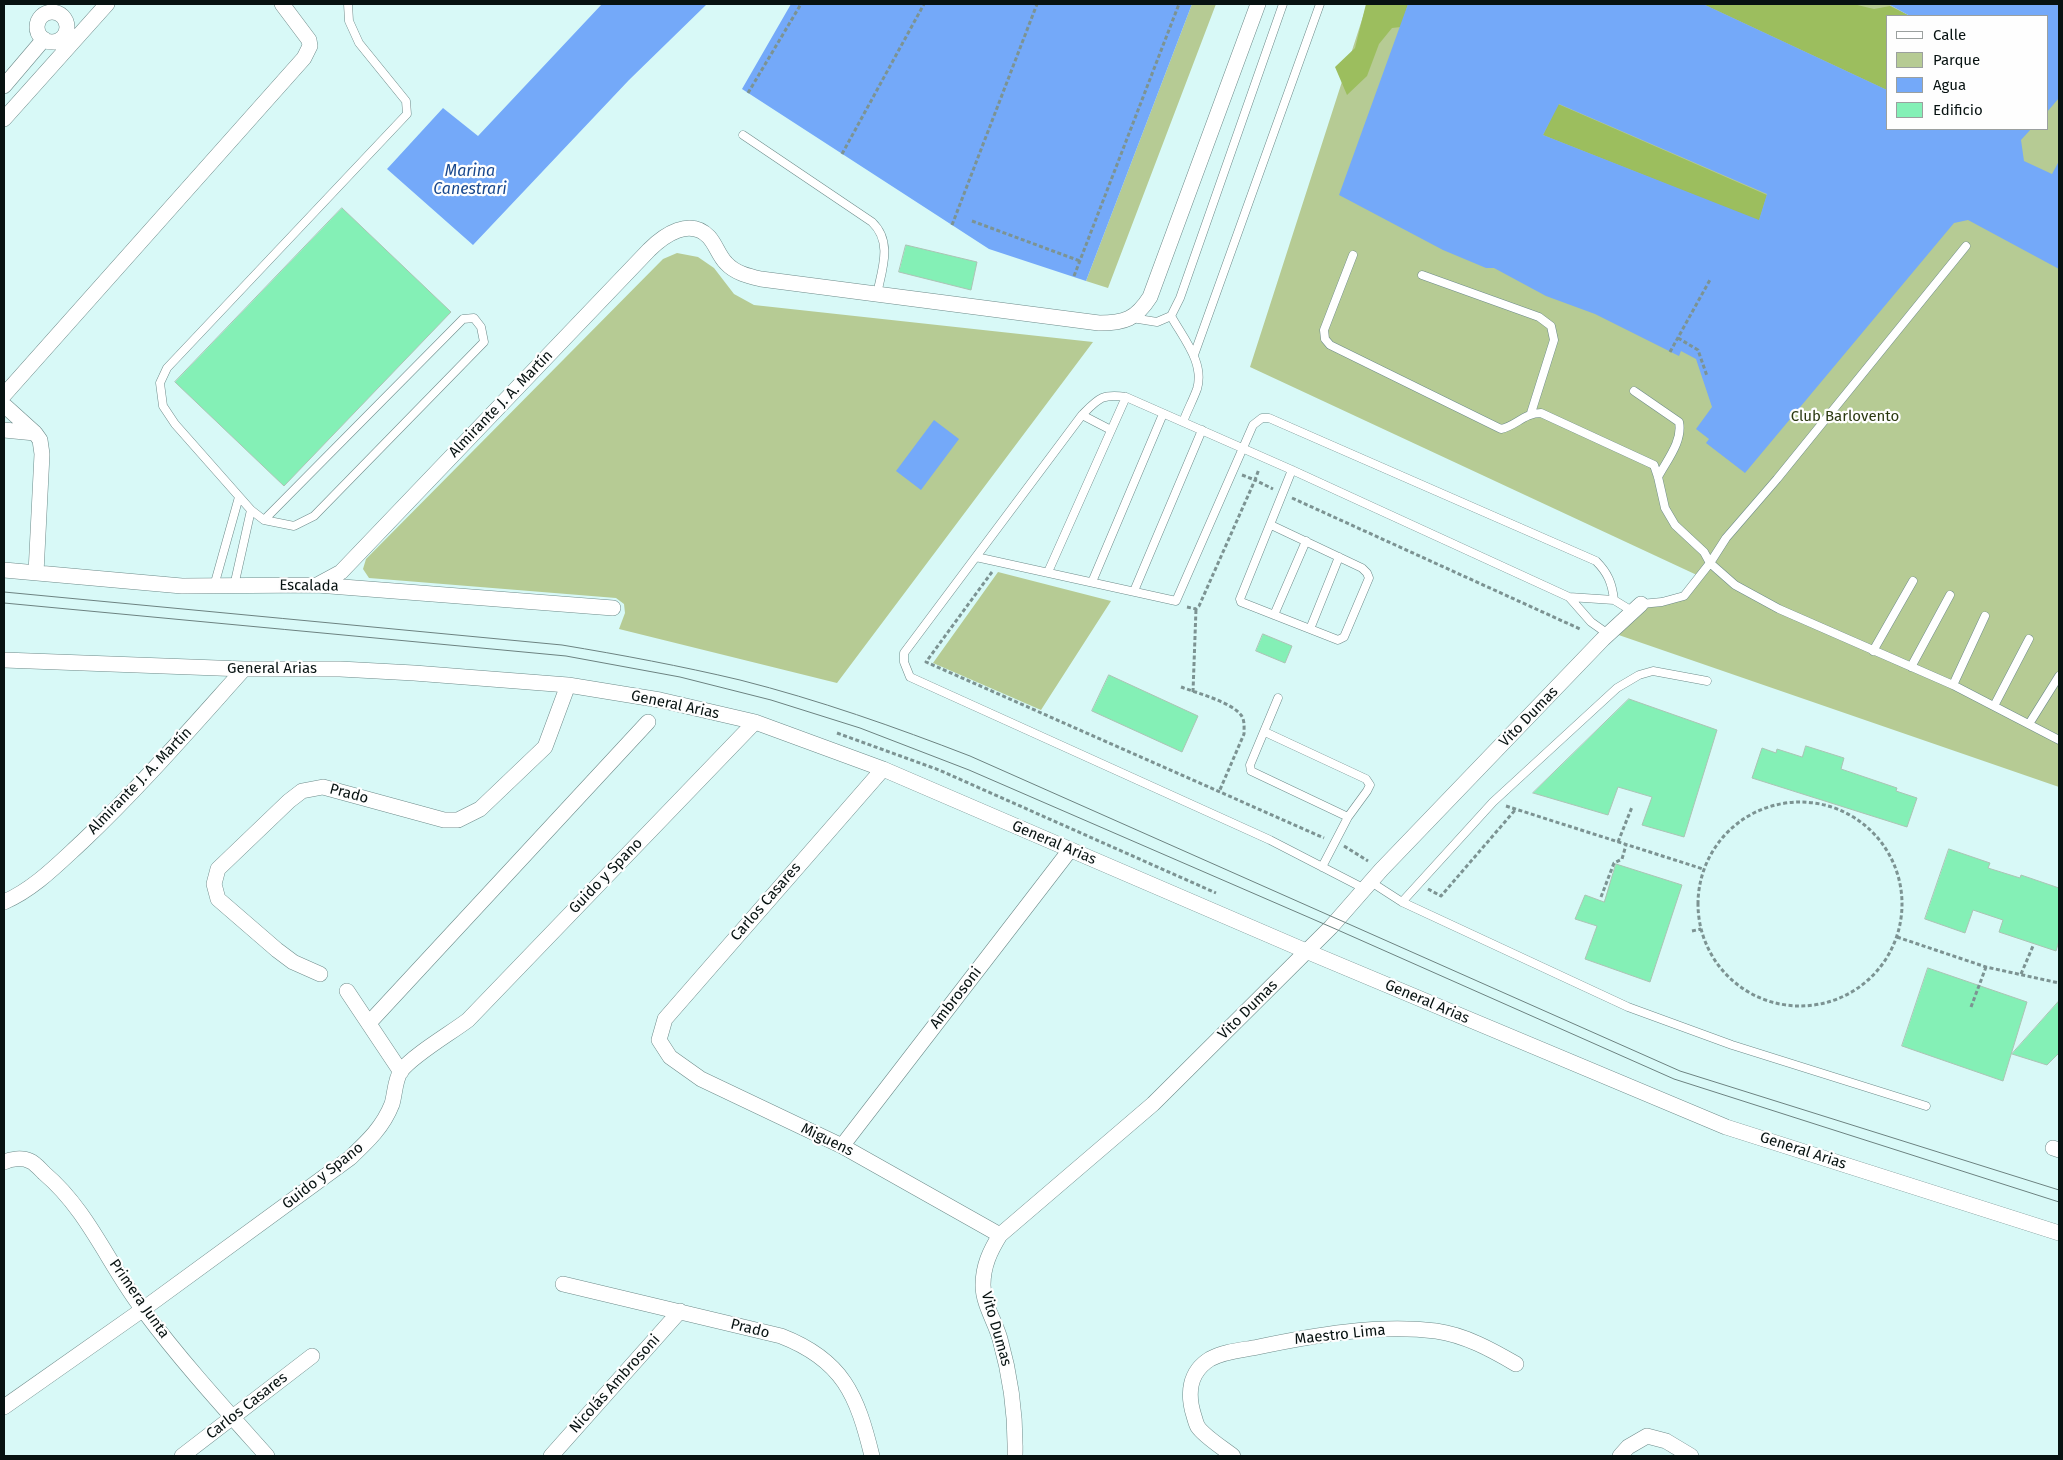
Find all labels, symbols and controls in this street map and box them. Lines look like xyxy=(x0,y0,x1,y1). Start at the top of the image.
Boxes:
legend xyxy=(1886,15,2048,130)
text: Calle xyxy=(1933,26,1966,44)
text: Parque xyxy=(1933,51,1980,69)
text: Agua xyxy=(1933,76,1966,94)
text: Edificio xyxy=(1933,101,1983,119)
water label: Marina Canestrari xyxy=(433,162,507,200)
street label: Almirante J. A. Martín xyxy=(445,347,557,461)
park label: Club Barlovento xyxy=(1791,408,1899,426)
street label: Escalada xyxy=(279,576,339,596)
street label: General Arias xyxy=(227,660,317,678)
street label: Vito Dumas xyxy=(1496,683,1562,751)
street label: General Arias xyxy=(629,687,721,723)
street label: Almirante J. A. Martín xyxy=(84,724,196,838)
street label: Prado xyxy=(328,780,370,808)
street label: General Arias xyxy=(1009,817,1099,869)
street label: Guido y Spano xyxy=(565,834,647,918)
street label: Carlos Casares xyxy=(727,859,805,945)
street label: Ambrosoni xyxy=(926,964,986,1032)
street label: Vito Dumas xyxy=(1214,976,1282,1044)
street label: General Arias xyxy=(1382,976,1472,1028)
street label: Miguens xyxy=(798,1120,856,1160)
street label: General Arias xyxy=(1757,1129,1849,1173)
street label: Guido y Spano xyxy=(279,1139,367,1213)
street label: Primera Junta xyxy=(105,1256,173,1342)
street label: Vito Dumas xyxy=(977,1290,1015,1368)
street label: Prado xyxy=(729,1315,771,1343)
street label: Maestro Lima xyxy=(1294,1321,1386,1349)
street label: Nicolás Ambrosoni xyxy=(566,1331,664,1437)
street label: Carlos Casares xyxy=(203,1369,291,1443)

